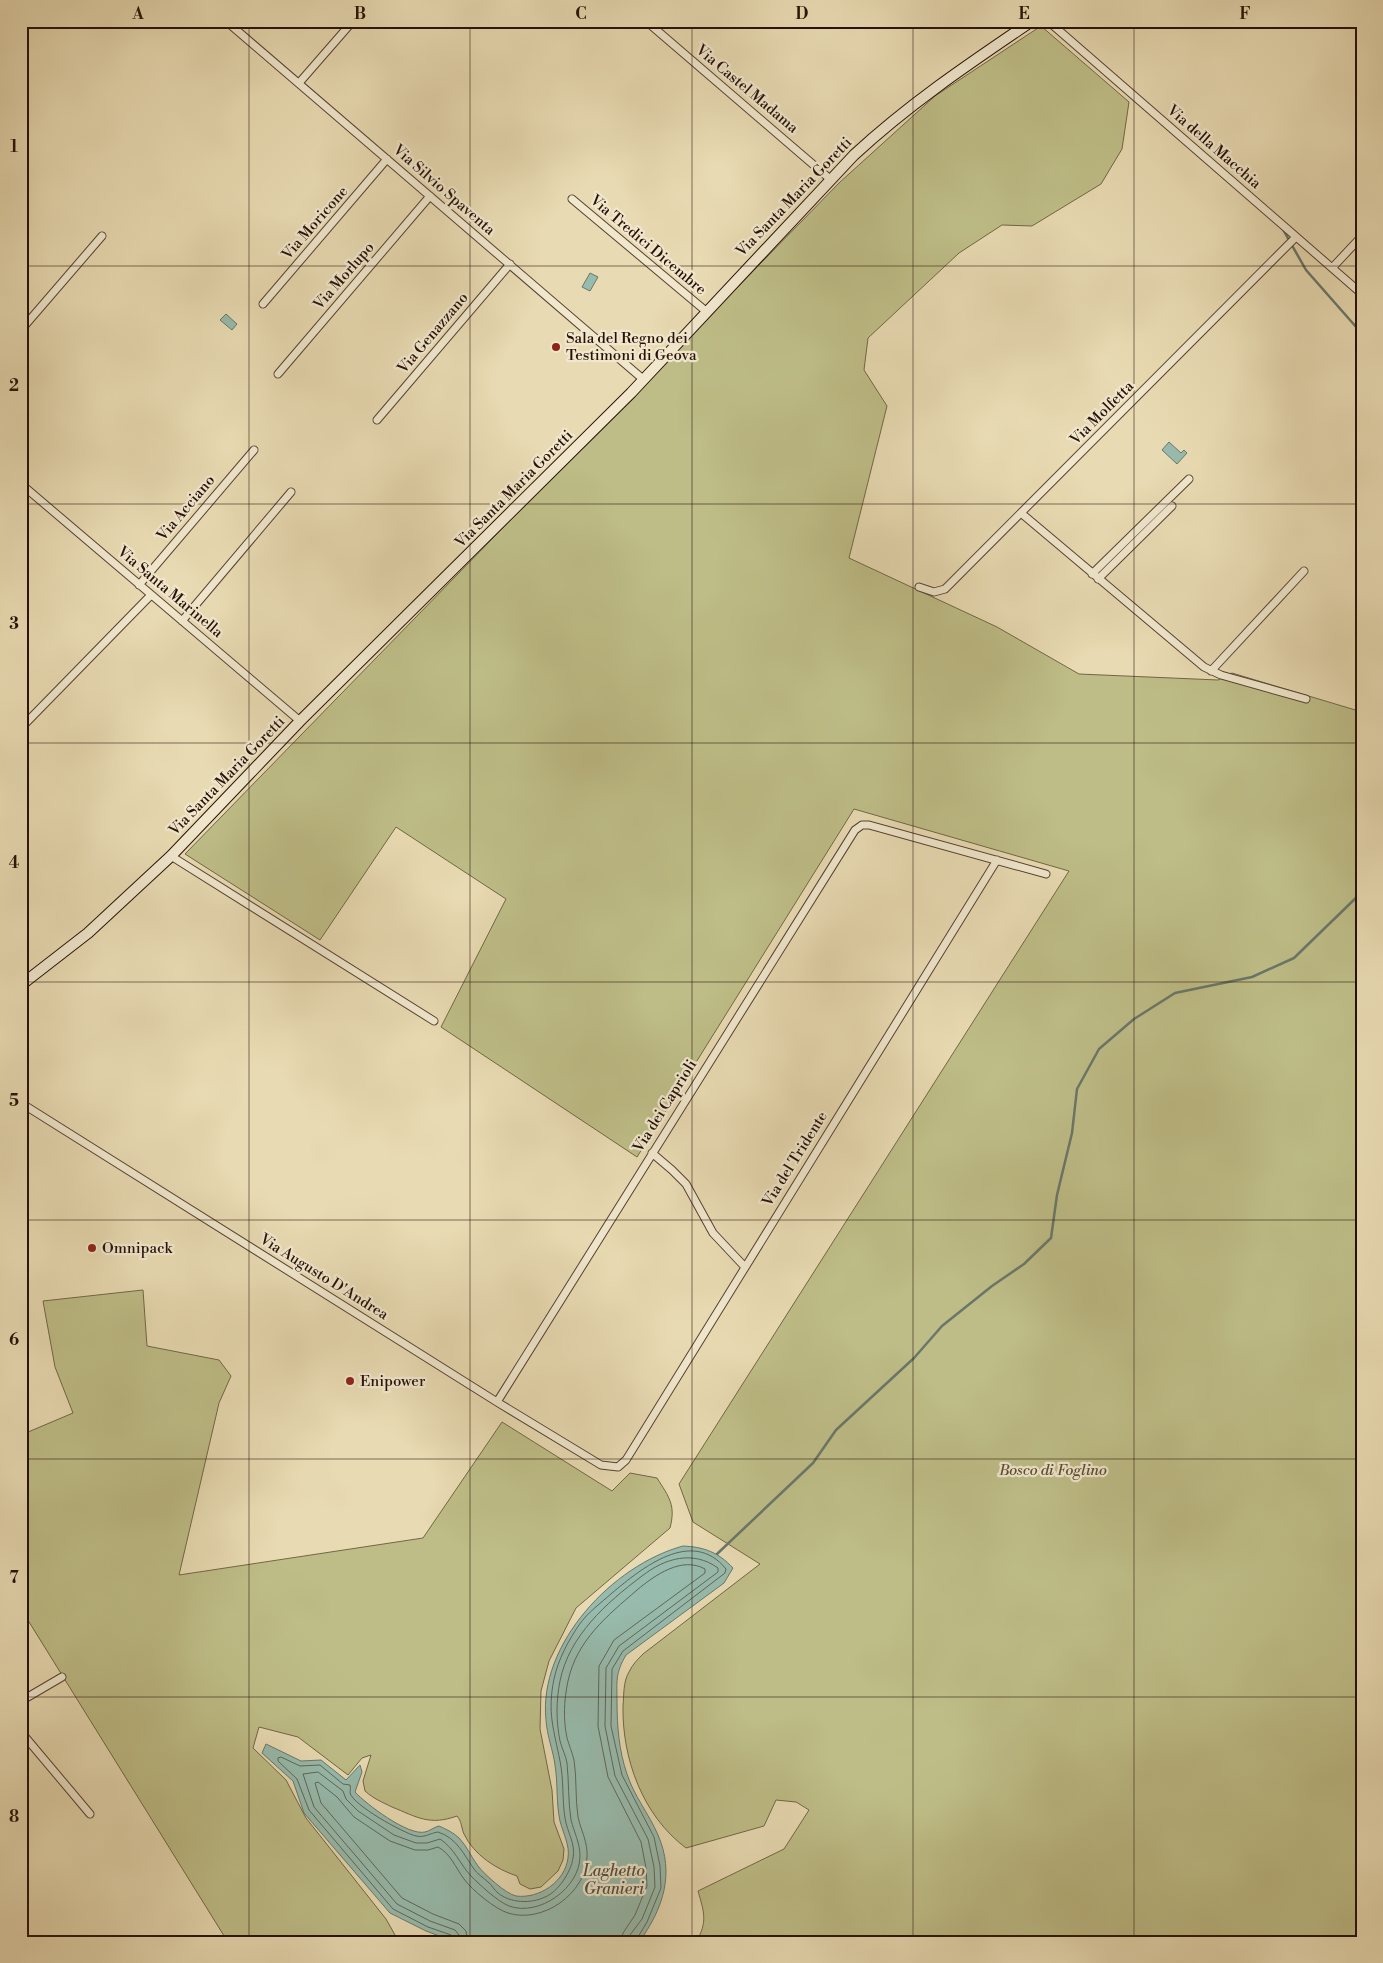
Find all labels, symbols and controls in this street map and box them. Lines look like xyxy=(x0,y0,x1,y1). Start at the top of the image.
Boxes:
text: A xyxy=(131,4,144,24)
text: B xyxy=(354,4,366,24)
text: C xyxy=(575,4,587,24)
text: D xyxy=(796,4,809,24)
text: E xyxy=(1018,4,1030,24)
text: F xyxy=(1239,4,1251,24)
street label: Via Castel Madama xyxy=(691,40,802,138)
street label: Via della Macchia xyxy=(1162,100,1265,193)
street label: Via Santa Maria Goretti xyxy=(731,133,856,262)
text: 1 xyxy=(10,137,18,157)
street label: Via Silvio Spaventa xyxy=(388,140,499,240)
street label: Via Moricone xyxy=(277,182,352,264)
street label: Via Tredici Dicembre xyxy=(585,190,710,299)
street label: Via Morlupo xyxy=(309,238,379,315)
street label: Via Genazzano xyxy=(393,289,472,378)
place label: Sala del Regno dei Testimoni di Geova xyxy=(566,329,697,365)
marker: Sala del Regno dei Testimoni di Geova xyxy=(550,341,562,353)
text: 2 xyxy=(9,376,19,396)
street label: Via Molfetta xyxy=(1065,377,1138,450)
street label: Via Santa Maria Goretti xyxy=(450,426,577,553)
street label: Via Acciano xyxy=(152,471,219,546)
street label: Via Santa Marinella xyxy=(112,542,227,642)
text: 3 xyxy=(9,614,19,634)
street label: Via Santa Maria Goretti xyxy=(164,712,289,841)
text: 4 xyxy=(9,853,20,873)
street label: Via dei Caprioli xyxy=(628,1056,701,1157)
text: 5 xyxy=(9,1091,19,1111)
street label: Via del Tridente xyxy=(758,1108,832,1211)
street label: Via Augusto D'Andrea xyxy=(255,1229,392,1325)
place label: Omnipack xyxy=(102,1239,174,1258)
marker: Omnipack xyxy=(86,1242,98,1254)
text: 6 xyxy=(9,1330,19,1350)
place label: Enipower xyxy=(360,1372,426,1391)
marker: Enipower xyxy=(344,1375,356,1387)
park label: Bosco di Foglino xyxy=(998,1461,1107,1480)
text: 7 xyxy=(9,1568,19,1588)
text: 8 xyxy=(9,1807,19,1827)
water label: Laghetto Granieri xyxy=(582,1861,645,1899)

